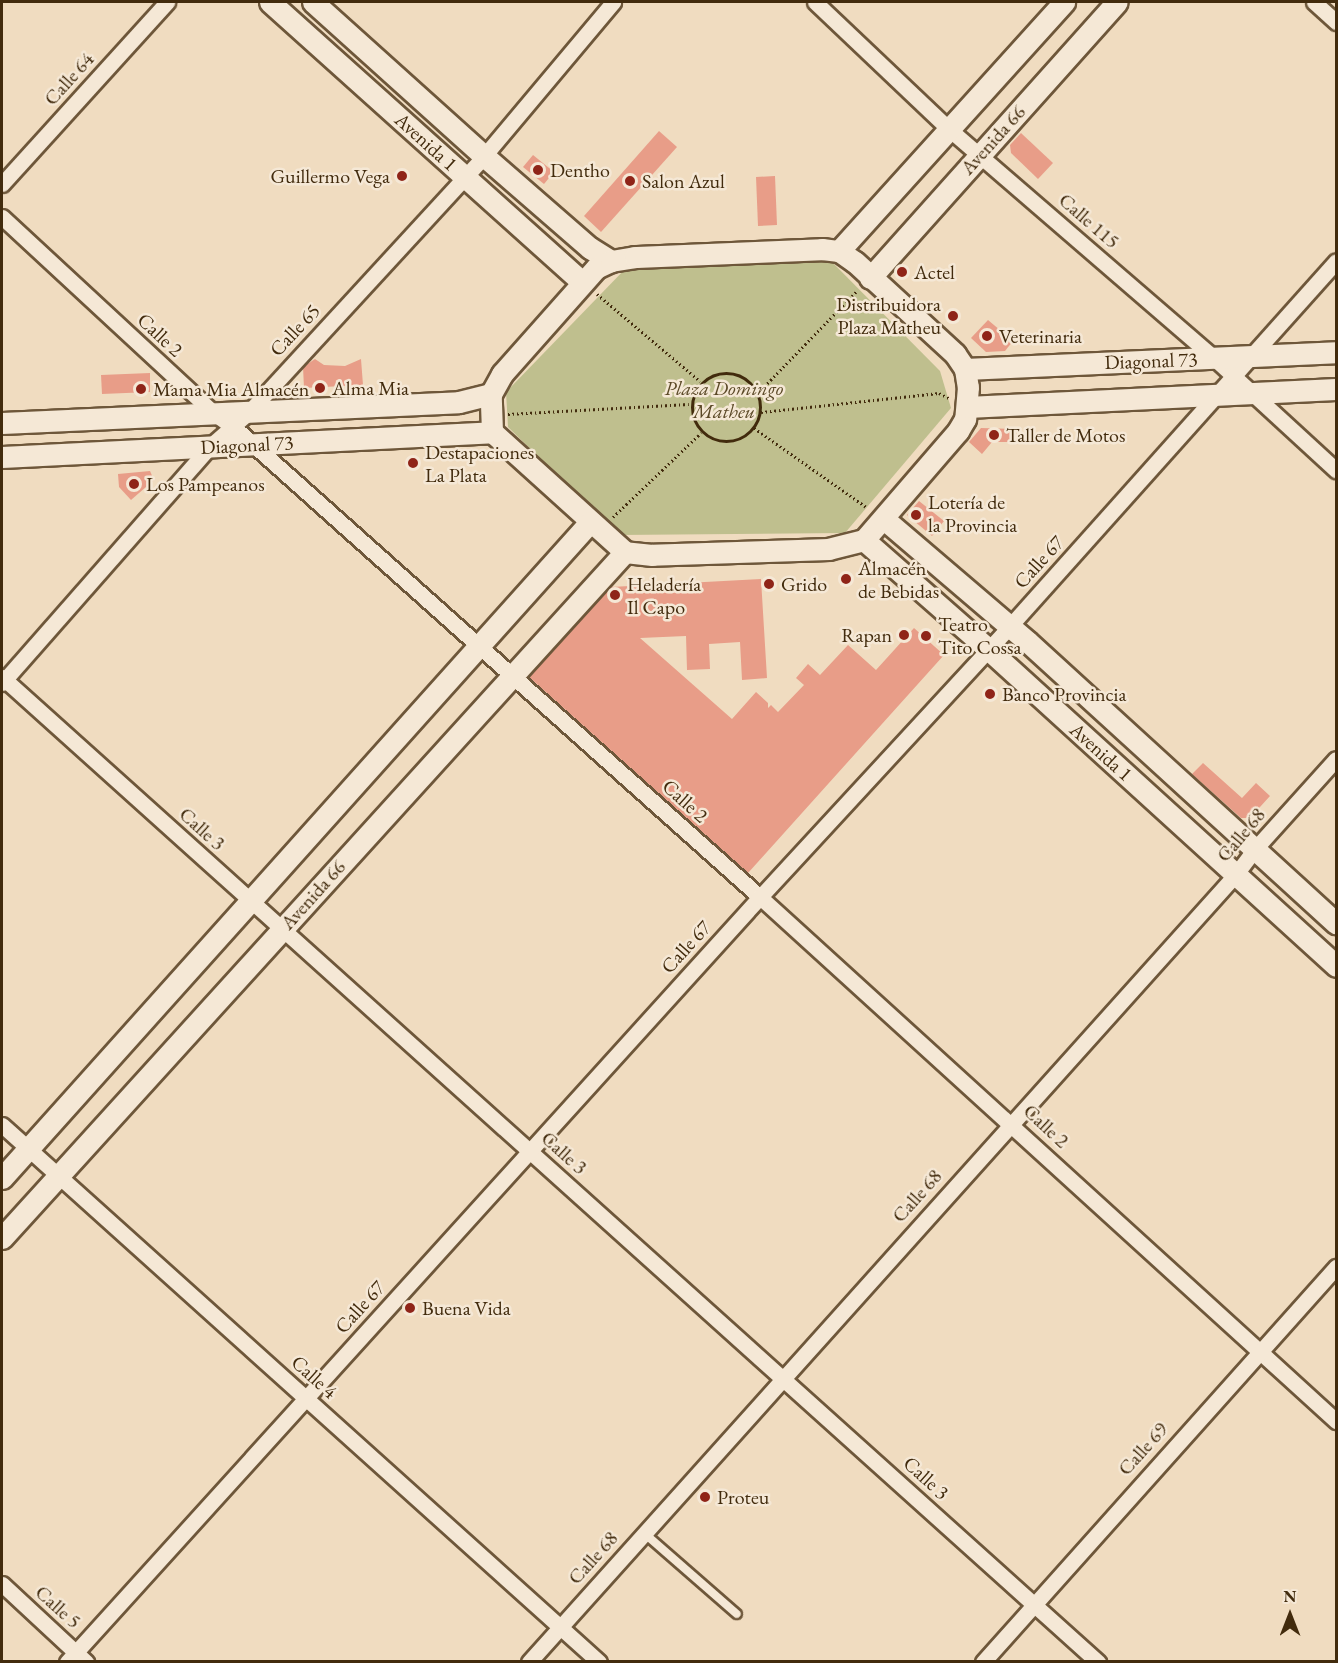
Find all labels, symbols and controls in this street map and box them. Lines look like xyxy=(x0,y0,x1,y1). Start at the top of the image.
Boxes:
street label: Calle 64 xyxy=(39,48,99,110)
street label: Avenida 66 xyxy=(956,100,1030,180)
street label: Avenida 1 xyxy=(390,108,462,176)
place label: Dentho xyxy=(550,158,610,182)
marker: Dentho xyxy=(531,163,545,177)
place label: Guillermo Vega xyxy=(271,164,390,188)
marker: Guillermo Vega xyxy=(395,169,409,183)
place label: Salon Azul xyxy=(642,169,725,193)
marker: Salon Azul xyxy=(623,174,637,188)
street label: Calle 115 xyxy=(1054,188,1124,254)
place label: Actel xyxy=(914,260,955,284)
marker: Actel xyxy=(895,265,909,279)
place label: Distribuidora Plaza Matheu xyxy=(836,292,941,339)
street label: Calle 65 xyxy=(265,299,325,361)
street label: Calle 2 xyxy=(132,308,188,362)
marker: Distribuidora Plaza Matheu xyxy=(946,309,960,323)
place label: Veterinaria xyxy=(999,324,1082,348)
marker: Veterinaria xyxy=(980,329,994,343)
street label: Diagonal 73 xyxy=(1104,347,1198,375)
place label: Alma Mia xyxy=(332,376,409,400)
park label: Plaza Domingo Matheu xyxy=(665,376,783,423)
place label: Mama Mia Almacén xyxy=(153,377,309,401)
marker: Alma Mia xyxy=(313,381,327,395)
marker: Mama Mia Almacén xyxy=(134,382,148,396)
place label: Taller de Motos xyxy=(1006,423,1125,447)
marker: Taller de Motos xyxy=(987,428,1001,442)
street label: Diagonal 73 xyxy=(200,431,294,459)
place label: Destapaciones La Plata xyxy=(425,440,534,487)
marker: Destapaciones La Plata xyxy=(406,456,420,470)
place label: Los Pampeanos xyxy=(146,472,265,496)
marker: Los Pampeanos xyxy=(127,477,141,491)
place label: Lotería de la Provincia xyxy=(928,491,1017,538)
marker: Lotería de la Provincia xyxy=(909,508,923,522)
street label: Calle 67 xyxy=(1009,531,1069,593)
place label: Almacén de Bebidas xyxy=(858,556,939,603)
place label: Heladería Il Capo xyxy=(627,572,701,619)
place label: Grido xyxy=(781,572,827,596)
marker: Almacén de Bebidas xyxy=(839,572,853,586)
marker: Grido xyxy=(762,577,776,591)
marker: Heladería Il Capo xyxy=(608,588,622,602)
place label: Teatro Tito Cossa xyxy=(938,612,1021,659)
place label: Rapan xyxy=(841,623,892,647)
marker: Rapan xyxy=(897,628,911,642)
marker: Teatro Tito Cossa xyxy=(919,629,933,643)
place label: Banco Provincia xyxy=(1002,682,1126,706)
marker: Banco Provincia xyxy=(983,687,997,701)
street label: Avenida 1 xyxy=(1065,718,1137,786)
street label: Calle 2 xyxy=(657,774,713,828)
street label: Calle 3 xyxy=(174,802,230,856)
street label: Calle 68 xyxy=(1212,803,1270,867)
street label: Avenida 66 xyxy=(276,855,350,935)
street label: Calle 67 xyxy=(656,916,716,978)
street label: Calle 2 xyxy=(1018,1099,1074,1153)
street label: Calle 3 xyxy=(536,1126,592,1180)
street label: Calle 68 xyxy=(887,1165,947,1227)
street label: Calle 67 xyxy=(330,1276,390,1338)
place label: Buena Vida xyxy=(422,1296,511,1320)
marker: Buena Vida xyxy=(403,1301,417,1315)
street label: Calle 4 xyxy=(286,1350,342,1404)
street label: Calle 69 xyxy=(1113,1418,1173,1480)
street label: Calle 3 xyxy=(898,1451,954,1505)
place label: Proteu xyxy=(717,1485,769,1509)
marker: Proteu xyxy=(698,1490,712,1504)
street label: Calle 68 xyxy=(563,1527,623,1589)
street label: Calle 5 xyxy=(30,1580,86,1634)
north arrow xyxy=(1260,1585,1320,1645)
text: N xyxy=(1284,1586,1296,1607)

